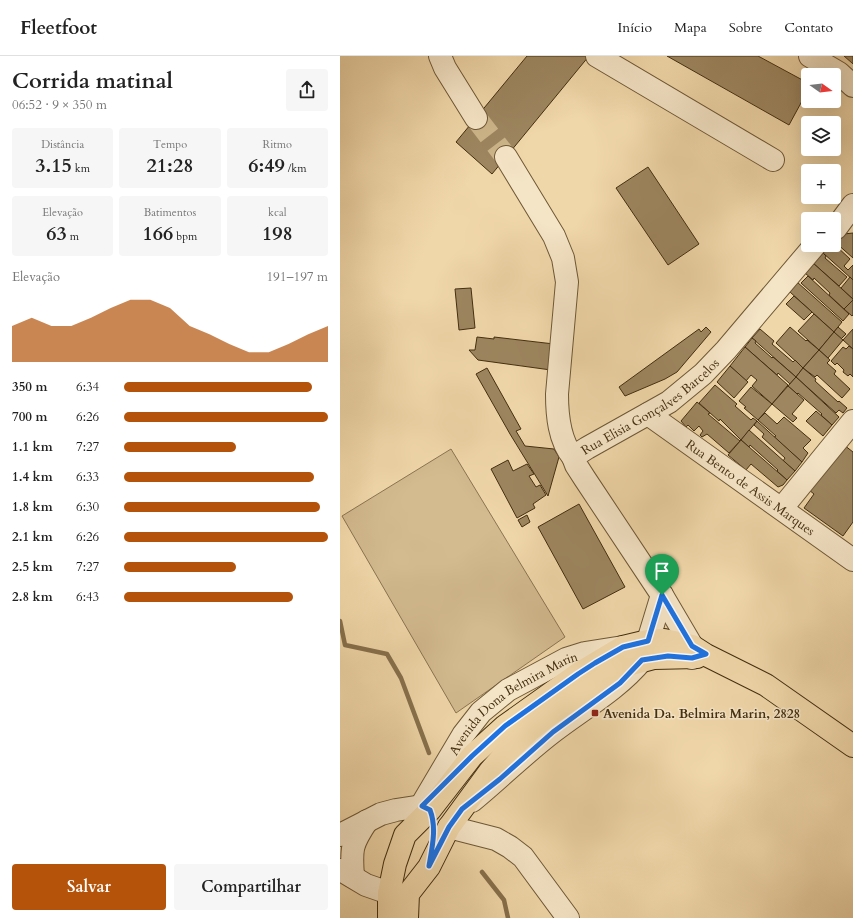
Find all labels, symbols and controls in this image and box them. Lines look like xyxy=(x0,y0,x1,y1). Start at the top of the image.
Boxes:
text: Fleetfoot xyxy=(20,15,97,41)
text: Início xyxy=(617,18,652,37)
text: Mapa xyxy=(674,18,707,37)
text: Sobre xyxy=(729,18,762,37)
text: Contato xyxy=(784,18,833,37)
text: Corrida matinal xyxy=(12,66,173,96)
north arrow xyxy=(801,68,841,108)
map controls xyxy=(801,68,841,252)
button: share xyxy=(286,69,328,111)
text: 06:52 · 9 × 350 m xyxy=(12,96,107,114)
button: layers xyxy=(801,116,841,156)
text: Distância xyxy=(41,137,84,152)
text: Tempo xyxy=(153,137,187,152)
text: Ritmo xyxy=(263,137,292,152)
text: 3.15 xyxy=(35,152,72,179)
text: 21:28 xyxy=(147,152,193,179)
text: 6:49 xyxy=(248,152,285,179)
text: km xyxy=(72,161,90,176)
text: /km xyxy=(285,161,306,176)
button: + xyxy=(801,164,841,204)
text: Elevação xyxy=(42,205,83,220)
text: Batimentos xyxy=(144,205,196,220)
text: kcal xyxy=(268,205,287,220)
button: − xyxy=(801,212,841,252)
text: 63 xyxy=(46,220,67,247)
text: 166 xyxy=(143,220,173,247)
text: 198 xyxy=(262,220,293,247)
text: m xyxy=(67,229,79,244)
text: bpm xyxy=(173,229,197,244)
text: Elevação xyxy=(12,268,60,286)
text: 191–197 m xyxy=(266,268,328,286)
street label: Rua Elisia Gonçalves Barcelos xyxy=(578,355,724,460)
text: 350 m xyxy=(12,378,47,396)
text: 6:34 xyxy=(76,378,99,396)
text: 700 m xyxy=(12,408,47,426)
text: 6:26 xyxy=(76,408,99,426)
street label: Rua Bento de Assis Marques xyxy=(682,436,818,540)
text: 1.1 km xyxy=(12,438,53,456)
text: 7:27 xyxy=(76,438,99,456)
text: 1.4 km xyxy=(12,468,53,486)
text: 6:33 xyxy=(76,468,99,486)
text: 1.8 km xyxy=(12,498,53,516)
text: 6:30 xyxy=(76,498,99,516)
text: 2.1 km xyxy=(12,528,53,546)
text: 6:26 xyxy=(76,528,99,546)
pin xyxy=(645,554,679,595)
text: 2.5 km xyxy=(12,558,53,576)
text: 7:27 xyxy=(76,558,99,576)
icon: arrive xyxy=(651,560,673,582)
text: 2.8 km xyxy=(12,588,53,606)
text: 6:43 xyxy=(76,588,99,606)
street label: Avenida Dona Belmira Marin xyxy=(445,648,581,759)
place label: Avenida Da. Belmira Marin, 2828 xyxy=(603,705,800,723)
marker: Avenida Da. Belmira Marin, 2828 xyxy=(590,708,600,718)
button: Salvar xyxy=(12,864,166,910)
button: Compartilhar xyxy=(174,864,328,910)

